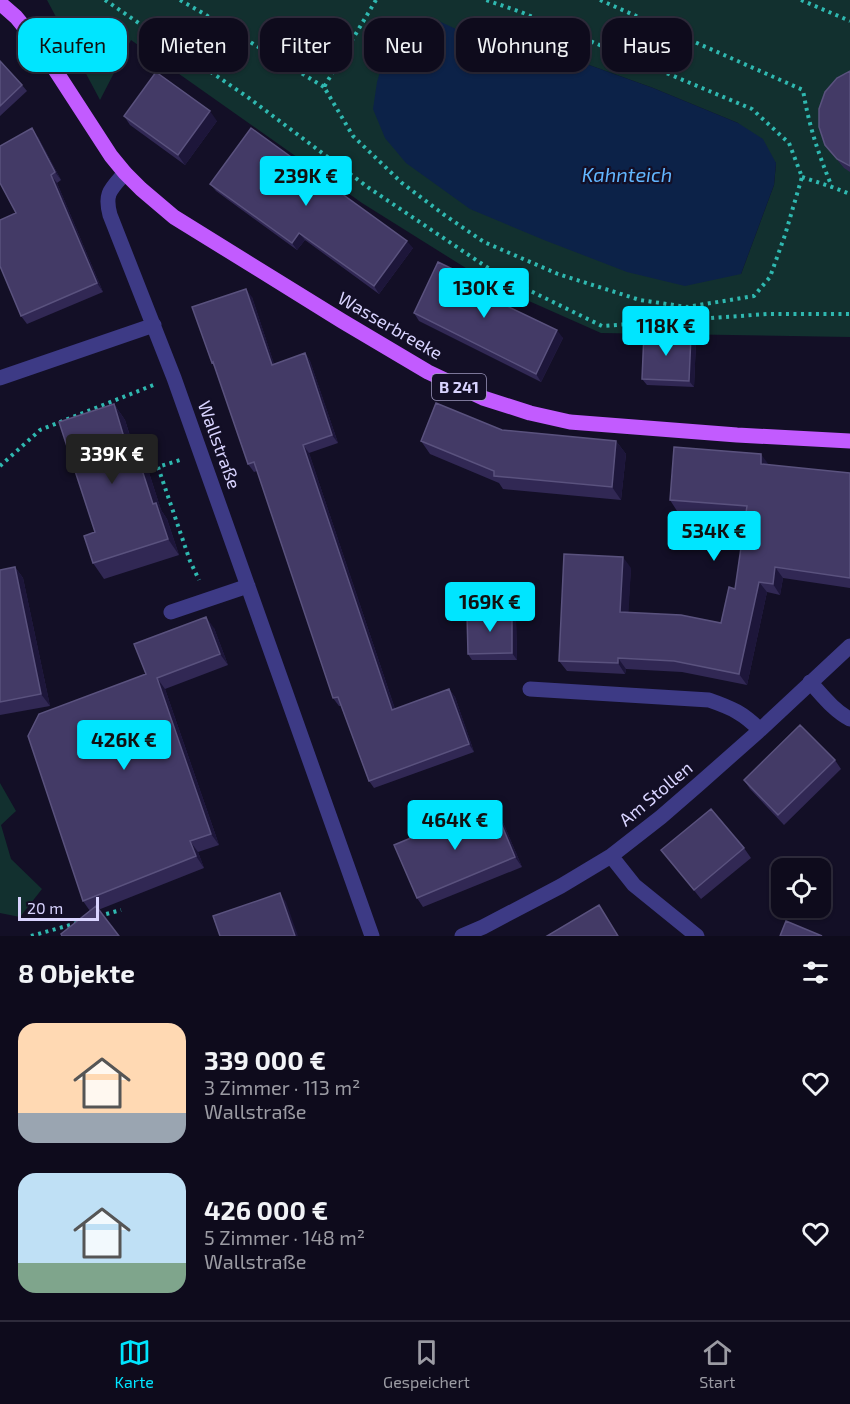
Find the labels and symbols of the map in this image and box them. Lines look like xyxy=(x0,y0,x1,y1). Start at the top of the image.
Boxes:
pin: 239K € xyxy=(257,156,355,207)
water label: Kahnteich xyxy=(582,162,672,186)
pin: 130K € xyxy=(435,268,533,319)
street label: Wasserbreeke xyxy=(334,286,447,364)
pin: 118K € xyxy=(617,306,715,357)
road number: B 241 xyxy=(432,374,486,400)
street label: Wallstraße xyxy=(194,398,246,492)
pin: 339K € xyxy=(63,434,161,485)
pin: 534K € xyxy=(665,511,763,562)
pin: 169K € xyxy=(441,582,539,633)
pin: 426K € xyxy=(75,720,173,771)
street label: Am Stollen xyxy=(614,756,696,830)
pin: 464K € xyxy=(406,800,504,851)
scale bar xyxy=(18,894,99,922)

